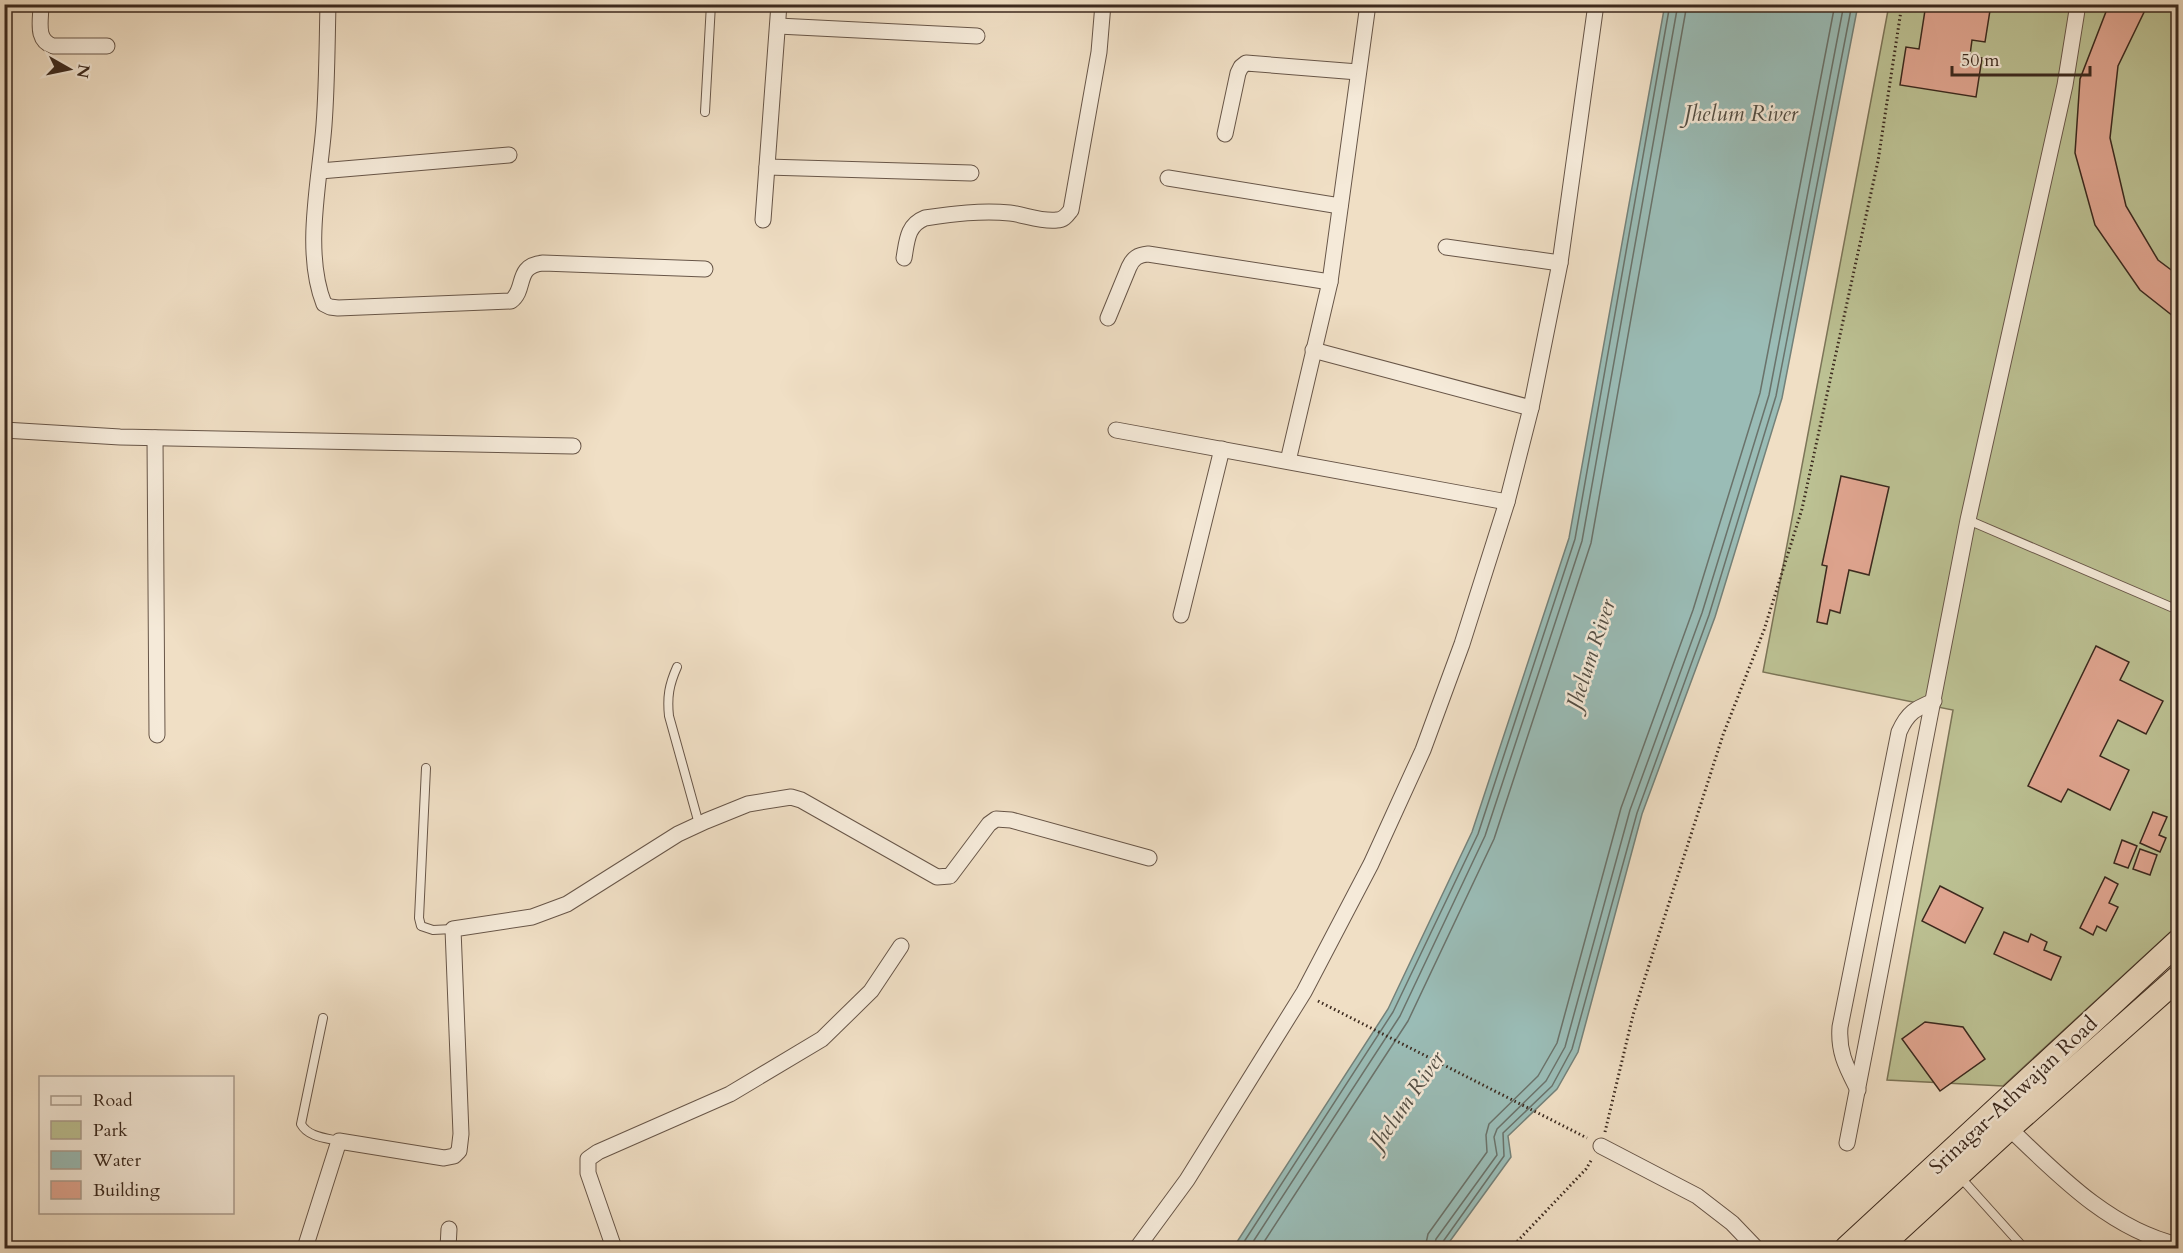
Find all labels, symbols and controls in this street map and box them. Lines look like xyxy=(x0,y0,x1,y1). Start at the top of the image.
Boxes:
north arrow xyxy=(39,39,99,99)
scale bar xyxy=(1952,39,2090,77)
text: 50 m xyxy=(1961,48,2000,73)
text: N xyxy=(71,63,95,80)
water label: Jhelum River xyxy=(1679,99,1799,129)
water label: Jhelum River xyxy=(1558,595,1623,718)
street label: Srinagar-Athwajan Road xyxy=(1923,1010,2104,1181)
water label: Jhelum River xyxy=(1359,1045,1452,1160)
legend xyxy=(39,1076,234,1214)
text: Road xyxy=(93,1088,133,1113)
text: Park xyxy=(93,1118,128,1143)
text: Water xyxy=(92,1148,142,1173)
text: Building xyxy=(93,1178,161,1203)

